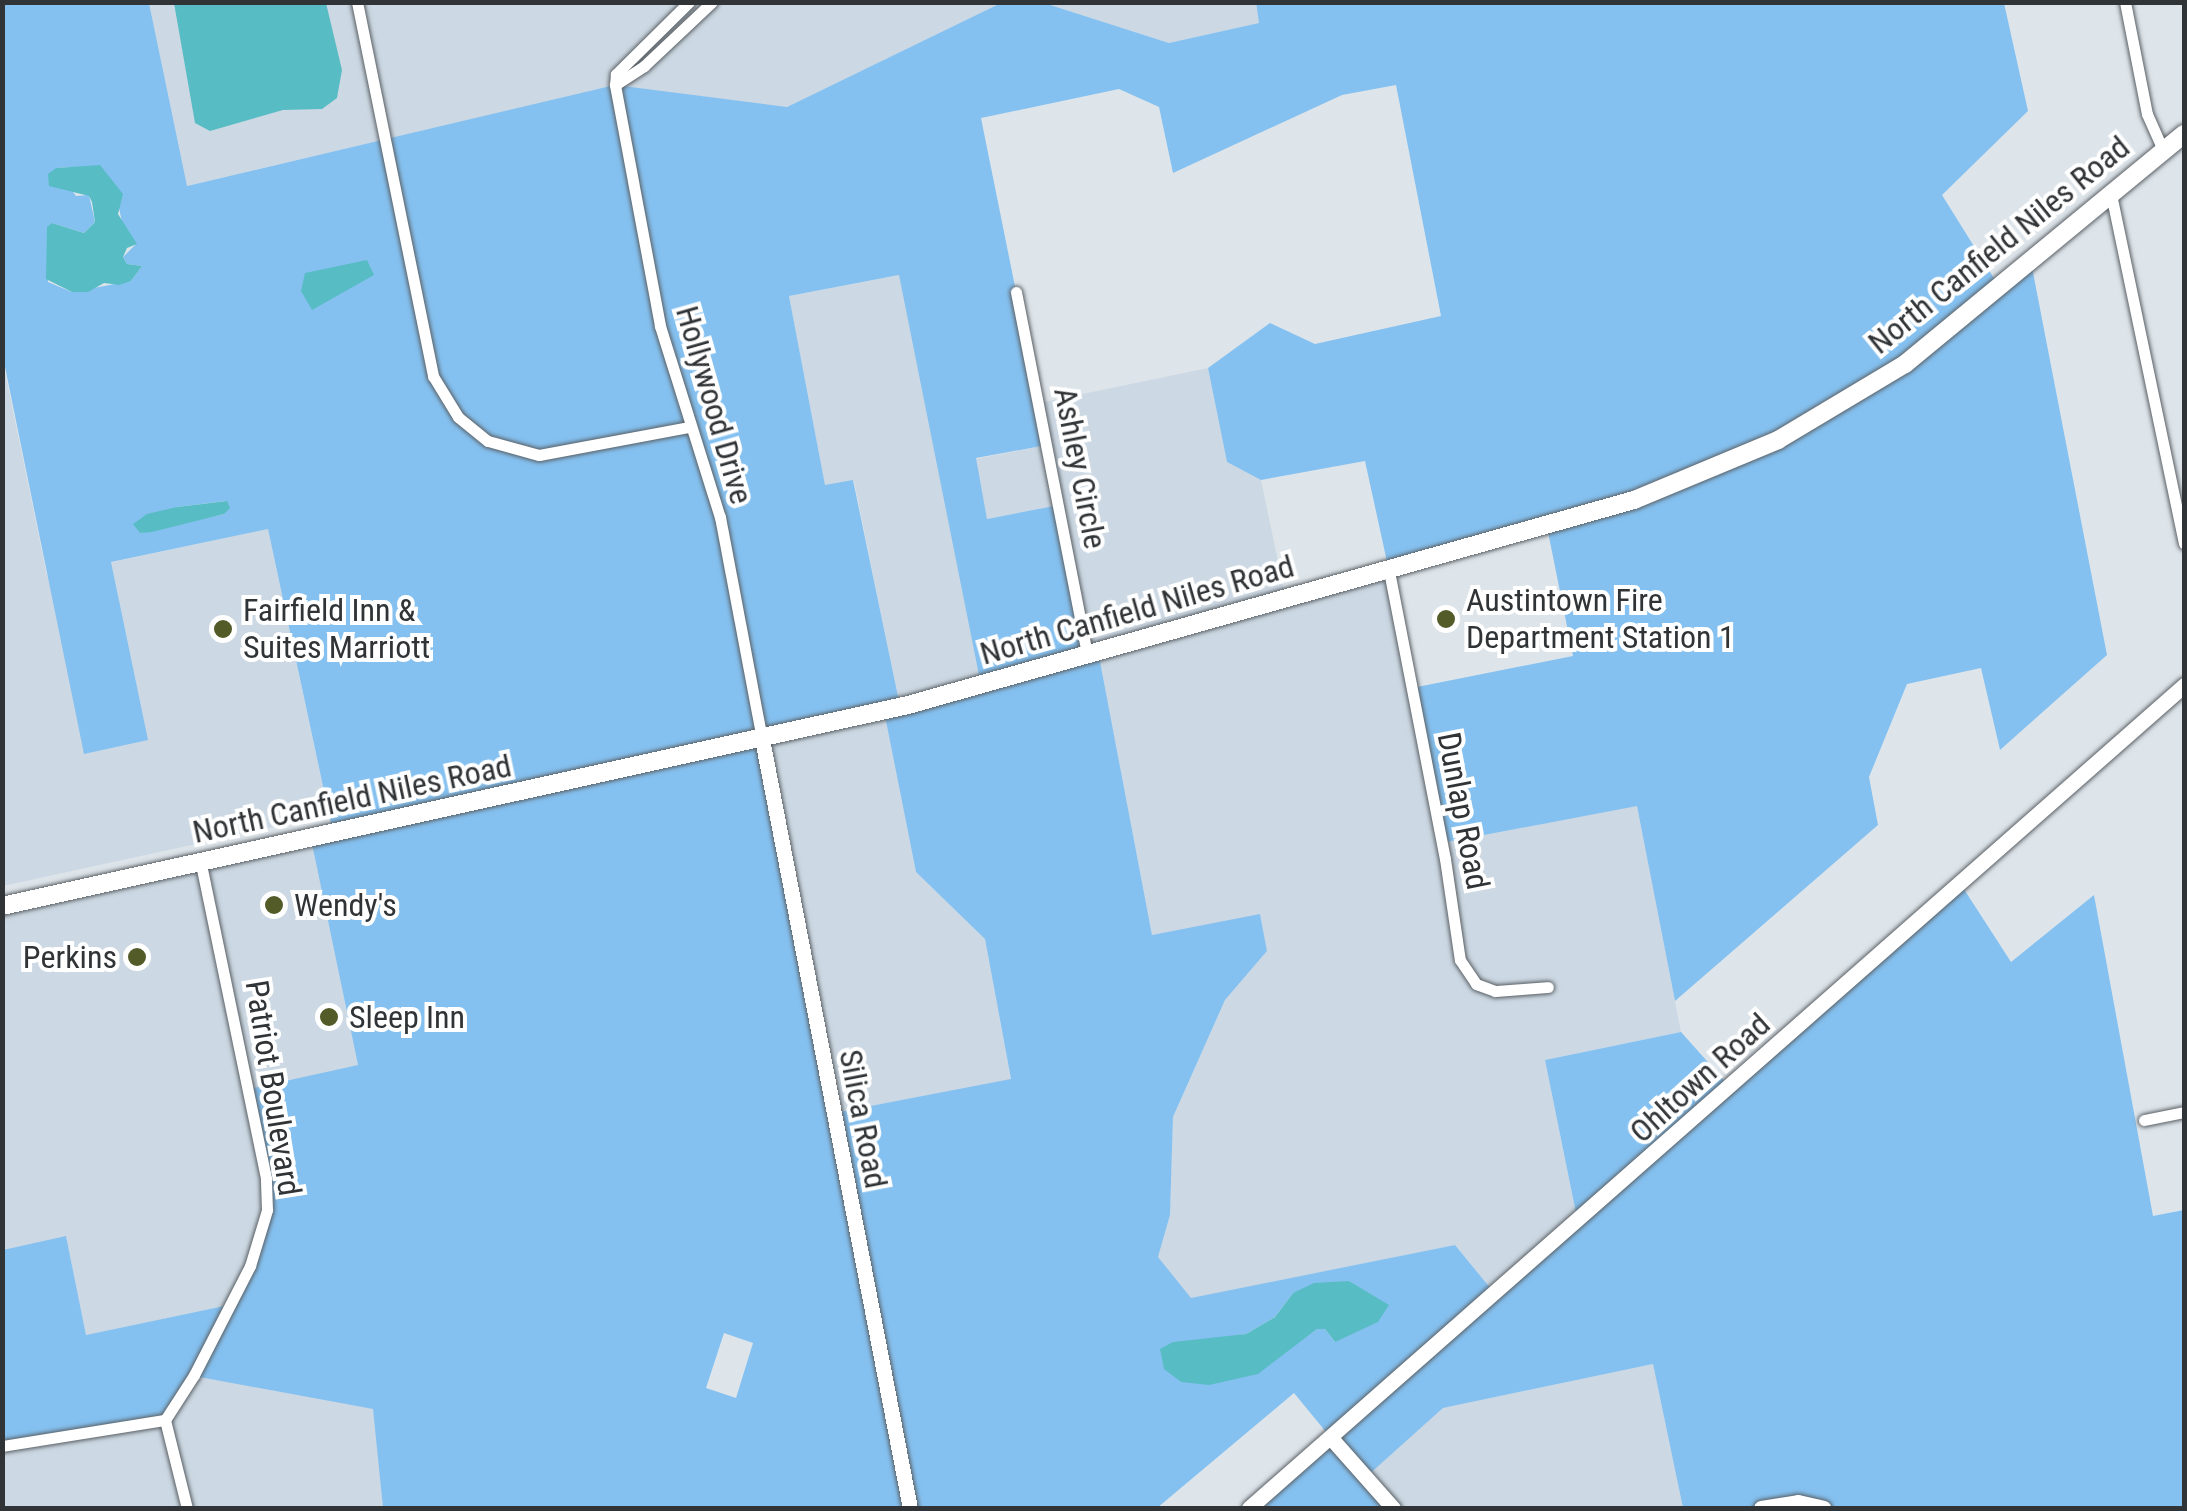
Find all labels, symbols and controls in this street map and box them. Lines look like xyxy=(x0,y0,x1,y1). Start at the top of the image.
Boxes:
street label: North Canfield Niles Road xyxy=(1861,128,2137,362)
street label: Hollywood Drive xyxy=(667,302,761,508)
street label: Ashley Circle xyxy=(1046,384,1114,552)
street label: North Canfield Niles Road xyxy=(976,547,1298,673)
place label: Austintown Fire Department Station 1 xyxy=(1466,582,1735,657)
place label: Fairfield Inn & Suites Marriott xyxy=(243,592,430,667)
marker: Austintown Fire Department Station 1 xyxy=(1435,608,1457,630)
marker: Fairfield Inn & Suites Marriott xyxy=(212,618,234,640)
street label: Dunlap Road xyxy=(1429,729,1497,893)
street label: North Canfield Niles Road xyxy=(189,746,515,852)
place label: Wendy's xyxy=(294,886,397,924)
marker: Wendy's xyxy=(263,894,285,916)
place label: Perkins xyxy=(23,938,117,976)
marker: Perkins xyxy=(126,946,148,968)
street label: Patriot Boulevard xyxy=(237,978,309,1198)
place label: Sleep Inn xyxy=(349,998,465,1036)
street label: Ohltown Road xyxy=(1622,1005,1778,1151)
marker: Sleep Inn xyxy=(318,1006,340,1028)
street label: Silica Road xyxy=(831,1046,895,1192)

